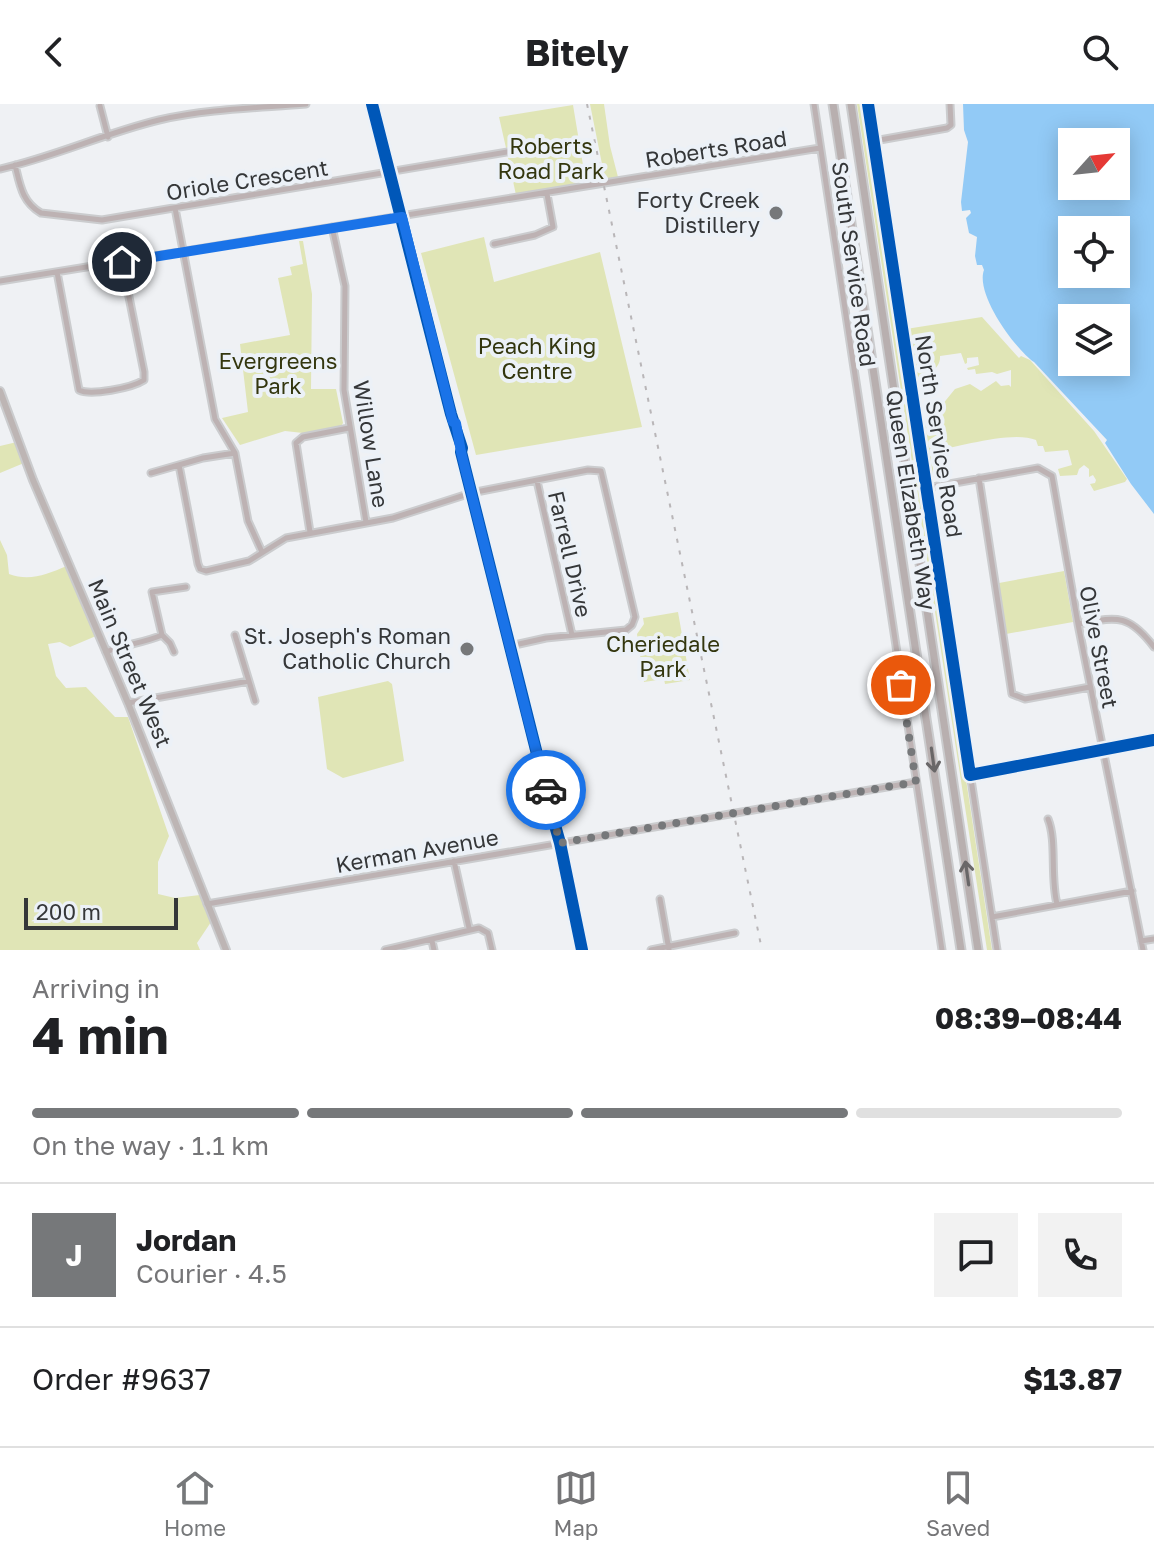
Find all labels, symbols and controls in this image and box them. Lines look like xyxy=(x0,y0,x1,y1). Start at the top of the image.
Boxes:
icon: back xyxy=(32,30,76,74)
icon: search xyxy=(1078,30,1122,74)
text: Bitely xyxy=(525,31,629,74)
street label: Roberts Road xyxy=(643,124,789,173)
north arrow xyxy=(1058,128,1130,200)
map controls xyxy=(1058,128,1130,376)
park label: Roberts Road Park xyxy=(497,132,605,184)
street label: Oriole Crescent xyxy=(164,153,330,206)
street label: South Service Road xyxy=(827,160,882,368)
place label: Forty Creek Distillery xyxy=(637,186,760,238)
marker: Forty Creek Distillery xyxy=(767,204,785,222)
button: locate xyxy=(1058,216,1130,288)
pin xyxy=(88,228,156,296)
icon: home xyxy=(100,240,144,284)
button: layers xyxy=(1058,304,1130,376)
park label: Peach King Centre xyxy=(478,332,596,384)
street label: North Service Road xyxy=(910,332,969,539)
park label: Evergreens Park xyxy=(219,347,337,399)
street label: Willow Lane xyxy=(348,378,395,510)
street label: Queen Elizabeth Way xyxy=(881,388,942,612)
street label: Farrell Drive xyxy=(543,488,598,620)
street label: Main Street West xyxy=(83,575,178,751)
street label: Olive Street xyxy=(1074,583,1125,711)
place label: St. Joseph's Roman Catholic Church xyxy=(244,622,451,674)
park label: Cheriedale Park xyxy=(606,630,720,682)
marker: St. Joseph's Roman Catholic Church xyxy=(458,640,476,658)
pin xyxy=(867,651,935,719)
icon: bag xyxy=(879,663,923,707)
one-way arrow xyxy=(926,747,941,772)
courier xyxy=(506,750,586,830)
icon: car xyxy=(524,768,568,812)
street label: Kerman Avenue xyxy=(333,823,500,878)
one-way arrow xyxy=(959,861,974,886)
scale bar xyxy=(24,894,178,930)
text: 200 m xyxy=(36,898,101,925)
text: Arriving in xyxy=(32,973,160,1004)
text: 08:39–08:44 xyxy=(935,1000,1122,1036)
text: 4 min xyxy=(32,1003,169,1065)
text: On the way · 1.1 km xyxy=(32,1130,269,1161)
button: chat xyxy=(934,1213,1018,1297)
button: phone xyxy=(1038,1213,1122,1297)
text: Jordan xyxy=(136,1222,236,1258)
text: J xyxy=(65,1237,83,1273)
text: Courier · 4.5 xyxy=(136,1258,287,1289)
text: Order #9637 xyxy=(32,1361,211,1397)
text: $13.87 xyxy=(1023,1361,1122,1397)
tab: Home xyxy=(164,1466,226,1541)
tab: Map xyxy=(554,1466,598,1541)
tab: Saved xyxy=(926,1466,990,1541)

